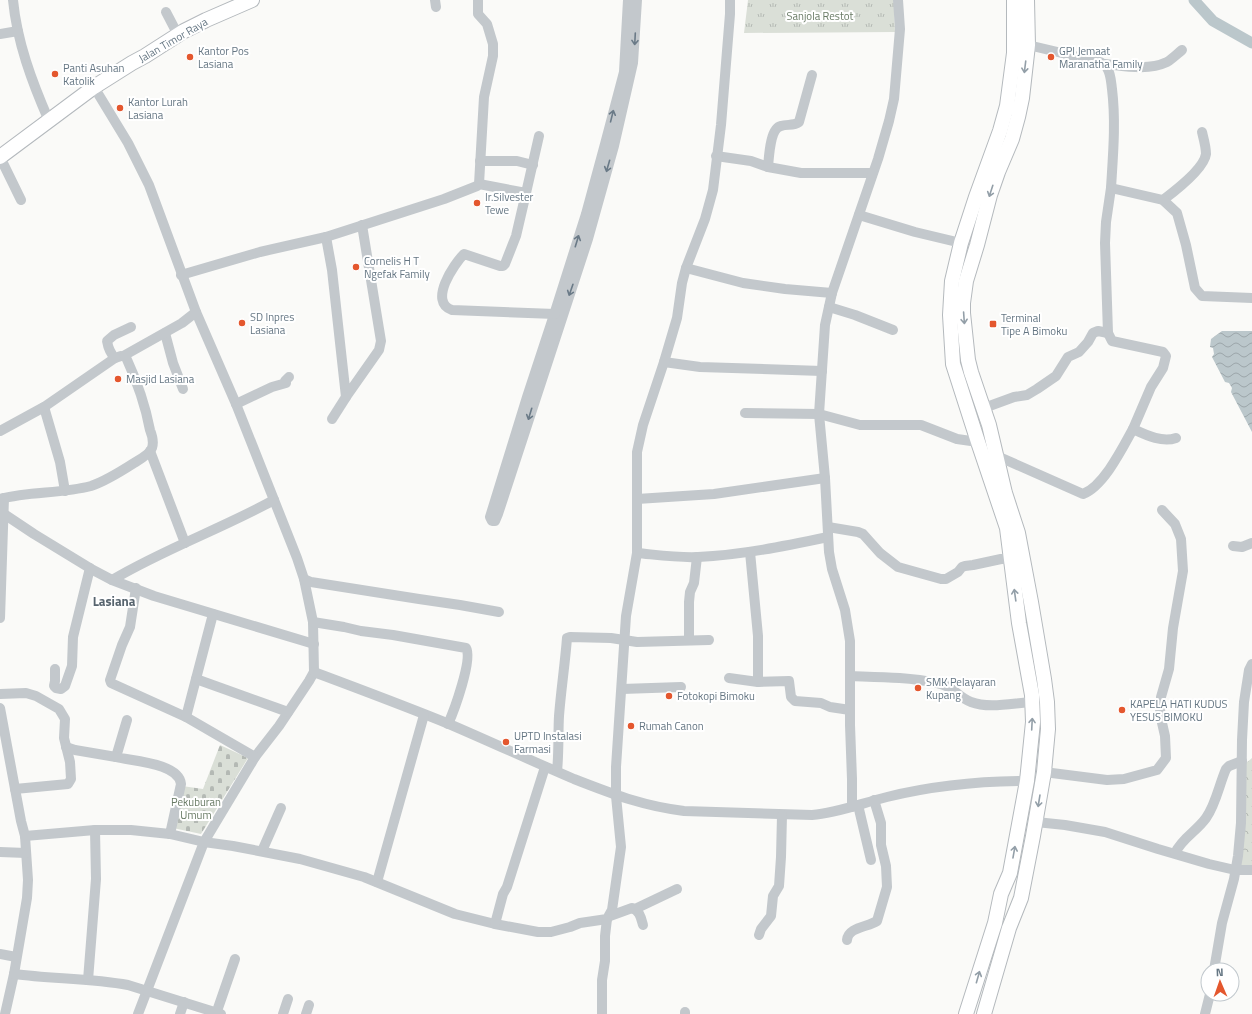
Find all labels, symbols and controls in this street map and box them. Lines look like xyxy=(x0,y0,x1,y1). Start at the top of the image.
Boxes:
park label: Sanjola Restot xyxy=(787,8,854,24)
street label: Jalan Timor Raya xyxy=(135,13,211,66)
one-way arrow xyxy=(631,32,639,45)
place label: Kantor Pos Lasiana xyxy=(198,43,249,72)
place label: GPI Jemaat Maranatha Family xyxy=(1059,43,1143,72)
marker: Kantor Pos Lasiana xyxy=(185,52,195,62)
marker: GPI Jemaat Maranatha Family xyxy=(1046,52,1056,62)
place label: Panti Asuhan Katolik xyxy=(63,60,124,89)
one-way arrow xyxy=(1021,60,1029,73)
marker: Panti Asuhan Katolik xyxy=(50,69,60,79)
place label: Kantor Lurah Lasiana xyxy=(128,94,188,123)
marker: Kantor Lurah Lasiana xyxy=(115,103,125,113)
one-way arrow xyxy=(609,110,617,123)
one-way arrow xyxy=(604,159,611,172)
one-way arrow xyxy=(987,185,994,198)
place label: Ir.Silvester Tewe xyxy=(485,189,533,218)
marker: Ir.Silvester Tewe xyxy=(472,198,482,208)
one-way arrow xyxy=(574,235,581,248)
place label: Cornelis H T Ngefak Family xyxy=(364,253,430,282)
marker: Cornelis H T Ngefak Family xyxy=(351,262,361,272)
one-way arrow xyxy=(566,284,574,296)
place label: SD Inpres Lasiana xyxy=(250,309,294,338)
place label: Terminal Tipe A Bimoku xyxy=(1001,310,1067,339)
one-way arrow xyxy=(960,311,967,324)
marker: SD Inpres Lasiana xyxy=(237,318,247,328)
marker: Terminal Tipe A Bimoku xyxy=(988,319,998,329)
place label: Masjid Lasiana xyxy=(126,371,195,387)
marker: Masjid Lasiana xyxy=(113,374,123,384)
one-way arrow xyxy=(526,407,533,420)
one-way arrow xyxy=(1011,589,1019,602)
district label: Lasiana xyxy=(93,591,136,611)
place label: SMK Pelayaran Kupang xyxy=(926,674,996,703)
marker: SMK Pelayaran Kupang xyxy=(913,683,923,693)
place label: Fotokopi Bimoku xyxy=(677,688,755,704)
marker: Fotokopi Bimoku xyxy=(664,691,674,701)
place label: KAPELA HATI KUDUS YESUS BIMOKU xyxy=(1130,696,1228,725)
marker: KAPELA HATI KUDUS YESUS BIMOKU xyxy=(1117,705,1127,715)
place label: Rumah Canon xyxy=(639,718,704,734)
one-way arrow xyxy=(1029,718,1036,731)
marker: Rumah Canon xyxy=(626,721,636,731)
place label: UPTD Instalasi Farmasi xyxy=(514,728,582,757)
marker: UPTD Instalasi Farmasi xyxy=(501,737,511,747)
park label: Pekuburan Umum xyxy=(171,794,221,823)
one-way arrow xyxy=(1035,794,1043,807)
one-way arrow xyxy=(1010,846,1018,859)
north arrow xyxy=(1200,962,1240,1002)
text: N xyxy=(1216,964,1224,980)
one-way arrow xyxy=(975,970,982,983)

